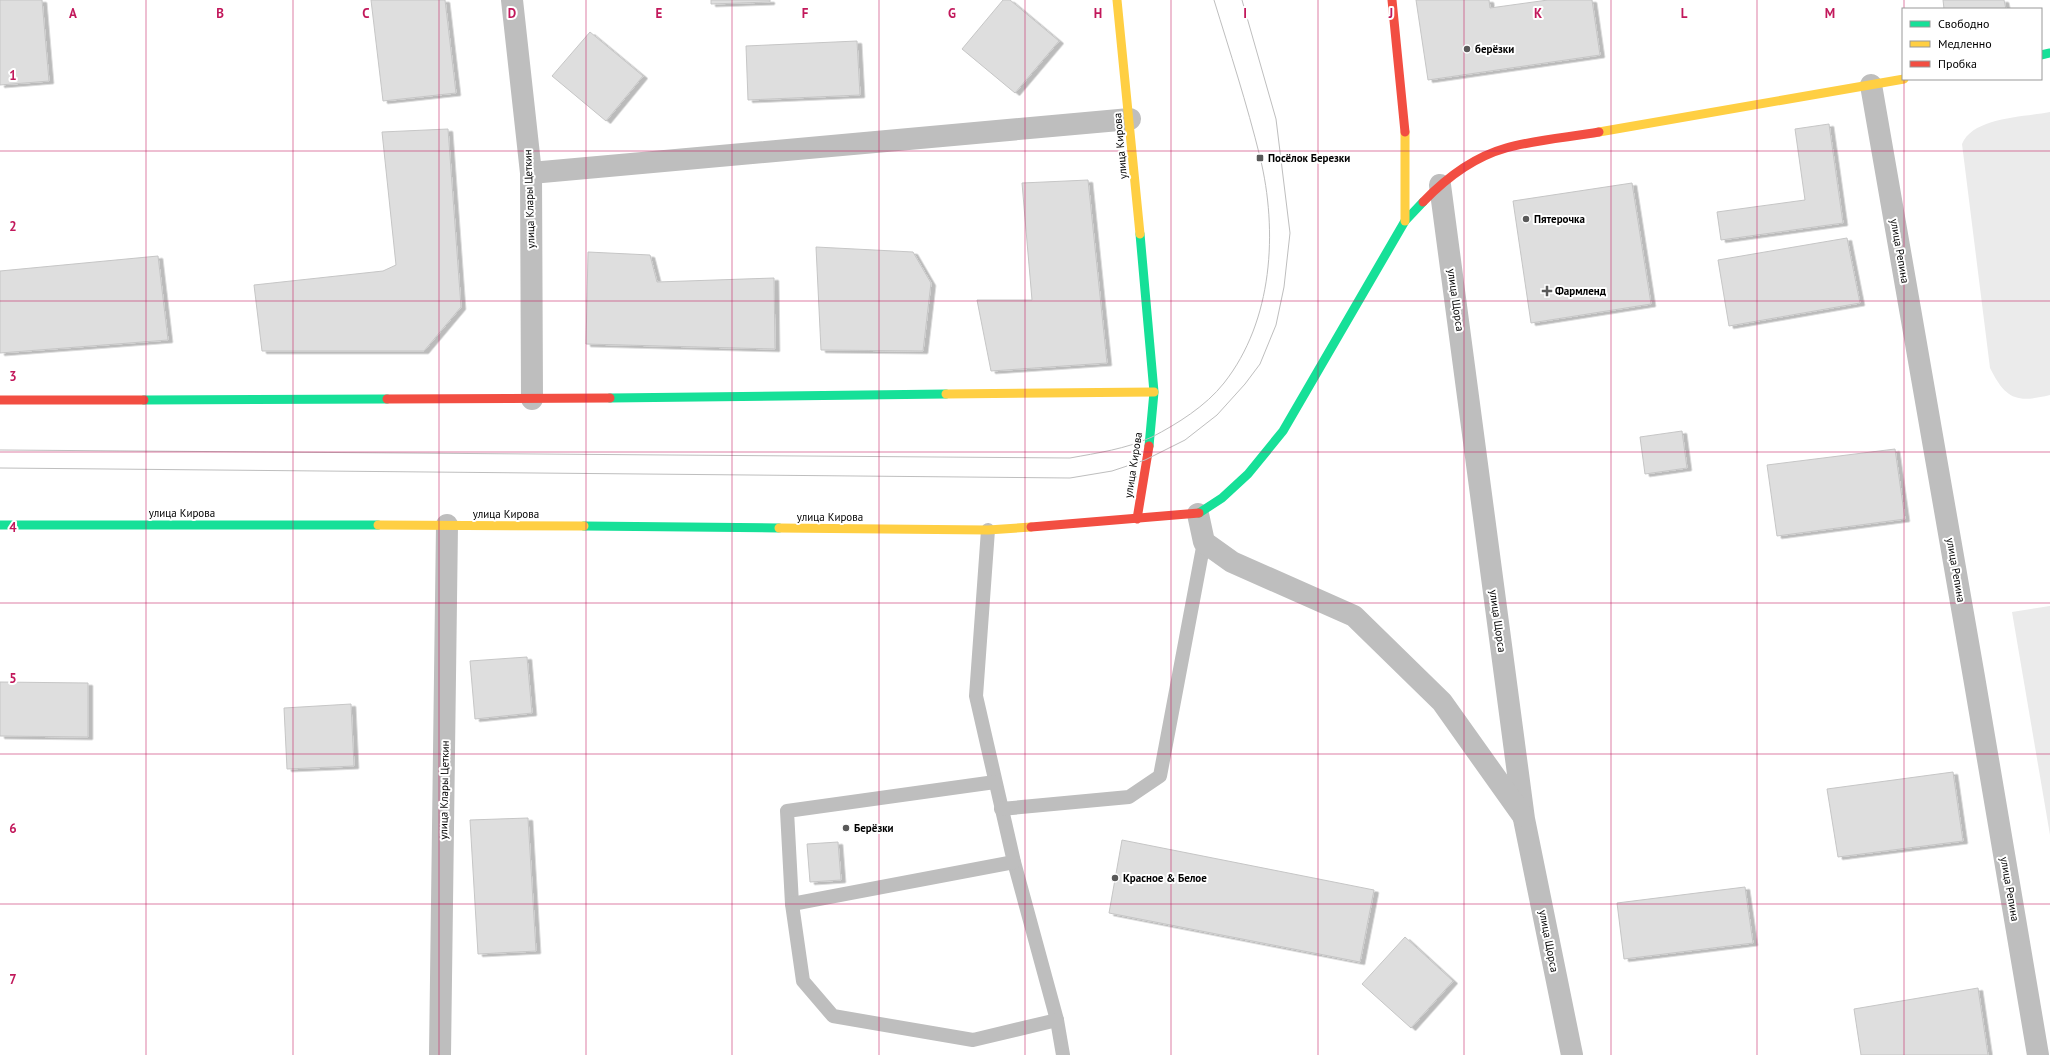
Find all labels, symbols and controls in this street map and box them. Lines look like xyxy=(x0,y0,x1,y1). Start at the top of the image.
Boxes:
text: A xyxy=(69,5,77,22)
text: B xyxy=(216,5,224,22)
text: C xyxy=(362,5,370,22)
text: D xyxy=(508,5,516,22)
text: E xyxy=(656,5,663,22)
text: F xyxy=(802,5,809,22)
text: G xyxy=(948,5,956,22)
text: H xyxy=(1094,5,1102,22)
text: I xyxy=(1243,5,1247,22)
text: J xyxy=(1388,5,1393,22)
text: K xyxy=(1534,5,1542,22)
text: L xyxy=(1681,5,1688,22)
text: M xyxy=(1825,5,1835,22)
legend xyxy=(1902,8,2042,80)
text: Свободно xyxy=(1938,16,1989,31)
text: Медленно xyxy=(1938,36,1992,51)
place label: берёзки xyxy=(1475,42,1514,56)
marker: берёзки xyxy=(1462,44,1472,54)
text: Пробка xyxy=(1938,56,1977,71)
text: 1 xyxy=(9,67,17,84)
street label: улица Кирова xyxy=(1110,112,1130,180)
street label: улица Клары Цеткин xyxy=(520,149,538,249)
place label: Посёлок Березки xyxy=(1268,151,1350,165)
marker: Посёлок Березки xyxy=(1255,153,1265,163)
place label: Пятерочка xyxy=(1534,212,1585,226)
marker: Пятерочка xyxy=(1521,214,1531,224)
text: 2 xyxy=(9,218,17,235)
street label: улица Репина xyxy=(1887,218,1913,284)
street label: улица Щорса xyxy=(1445,268,1467,332)
place label: Фармленд xyxy=(1555,284,1607,298)
marker: Фармленд xyxy=(1542,286,1552,296)
text: 3 xyxy=(9,368,17,385)
street label: улица Кирова xyxy=(1121,431,1145,499)
street label: улица Кирова xyxy=(149,506,215,520)
street label: улица Кирова xyxy=(473,507,539,521)
street label: улица Кирова xyxy=(797,510,863,524)
text: 4 xyxy=(9,519,17,536)
street label: улица Репина xyxy=(1943,537,1969,603)
street label: улица Щорса xyxy=(1487,589,1509,653)
text: 5 xyxy=(9,670,17,687)
street label: улица Клары Цеткин xyxy=(436,740,452,840)
text: 6 xyxy=(9,820,17,837)
place label: Берёзки xyxy=(854,821,894,835)
marker: Берёзки xyxy=(841,823,851,833)
street label: улица Репина xyxy=(1997,856,2023,922)
place label: Красное & Белое xyxy=(1123,871,1207,885)
marker: Красное & Белое xyxy=(1110,873,1120,883)
street label: улица Щорса xyxy=(1536,909,1562,973)
text: 7 xyxy=(9,971,17,988)

